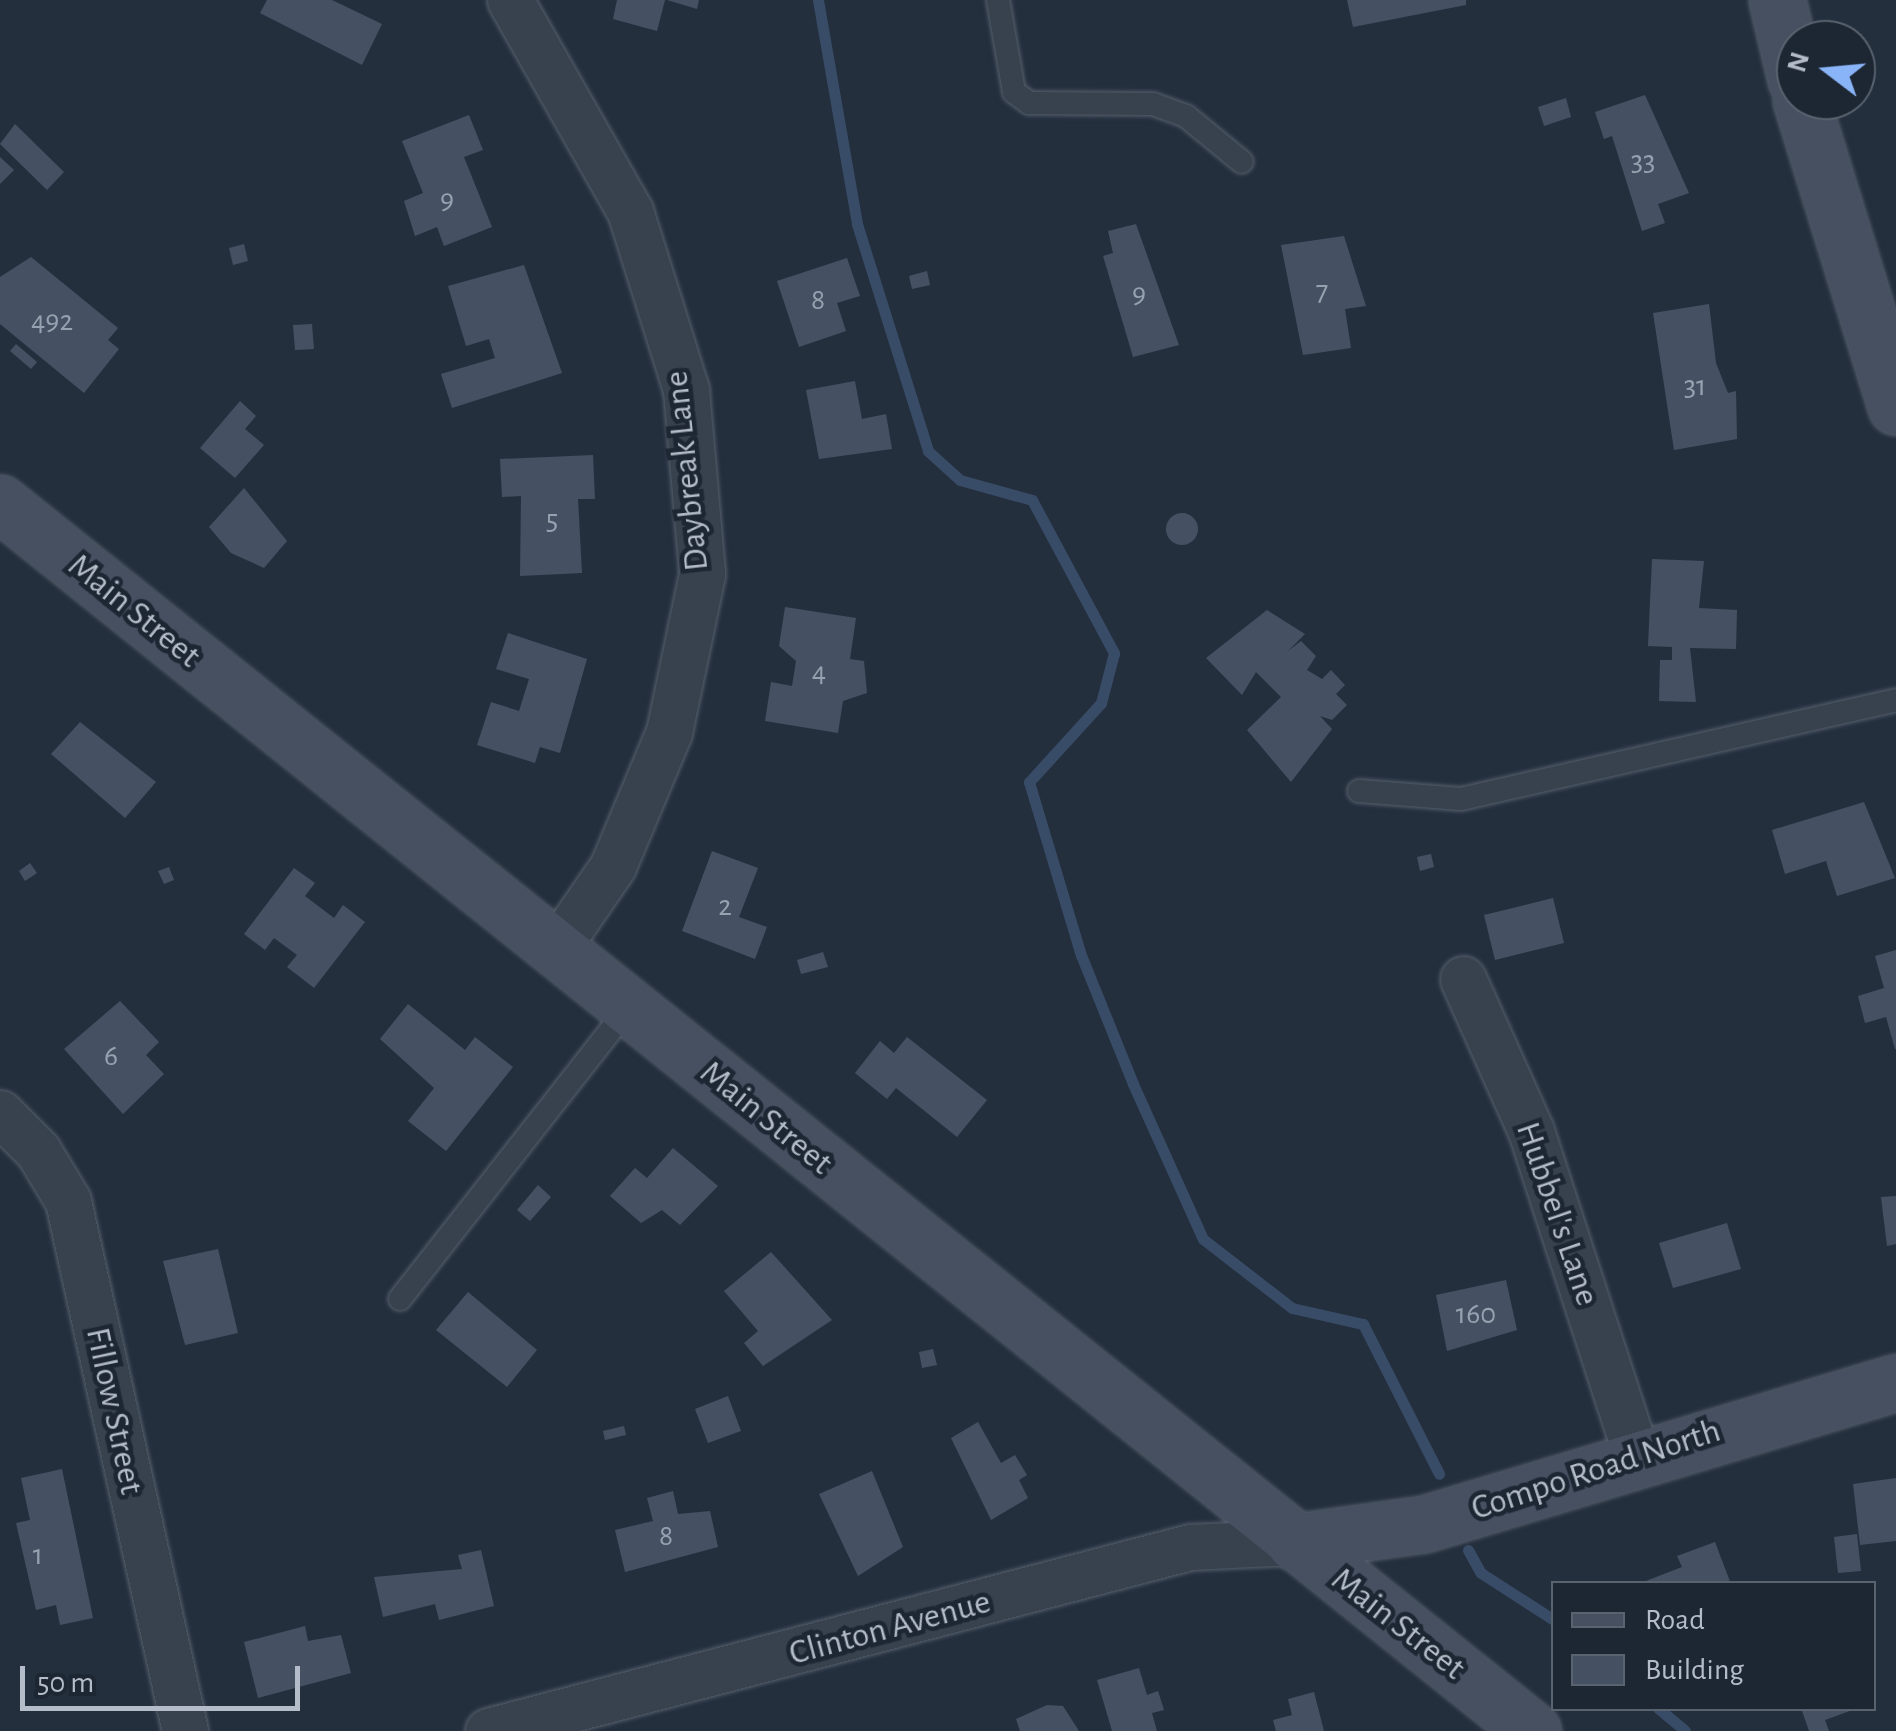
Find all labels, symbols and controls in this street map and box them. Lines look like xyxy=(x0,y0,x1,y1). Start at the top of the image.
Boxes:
north arrow xyxy=(1776,20,1876,120)
text: N xyxy=(1783,49,1815,75)
house number: 33 xyxy=(1631,143,1655,179)
house number: 9 xyxy=(440,182,454,218)
house number: 7 xyxy=(1316,273,1328,309)
house number: 9 xyxy=(1132,276,1146,312)
house number: 8 xyxy=(811,282,825,318)
house number: 492 xyxy=(31,303,73,339)
house number: 31 xyxy=(1684,368,1706,404)
street label: Daybreak Lane xyxy=(656,369,718,573)
house number: 5 xyxy=(546,502,558,538)
street label: Main Street xyxy=(59,545,209,677)
house number: 4 xyxy=(812,654,826,690)
house number: 2 xyxy=(718,888,732,924)
house number: 6 xyxy=(104,1038,118,1074)
street label: Main Street xyxy=(691,1052,841,1184)
street label: Hubbel's Lane xyxy=(1506,1117,1608,1311)
house number: 160 xyxy=(1456,1296,1496,1332)
street label: Fillow Street xyxy=(76,1324,152,1498)
street label: Compo Road North xyxy=(1466,1410,1726,1530)
house number: 8 xyxy=(659,1518,673,1554)
house number: 1 xyxy=(33,1537,43,1573)
street label: Main Street xyxy=(1323,1559,1473,1689)
street label: Clinton Avenue xyxy=(785,1581,995,1675)
legend xyxy=(1551,1581,1876,1711)
text: Road xyxy=(1645,1605,1705,1635)
scale bar xyxy=(25,1646,305,1708)
text: Building xyxy=(1645,1655,1744,1685)
text: 50 m xyxy=(37,1668,94,1698)

